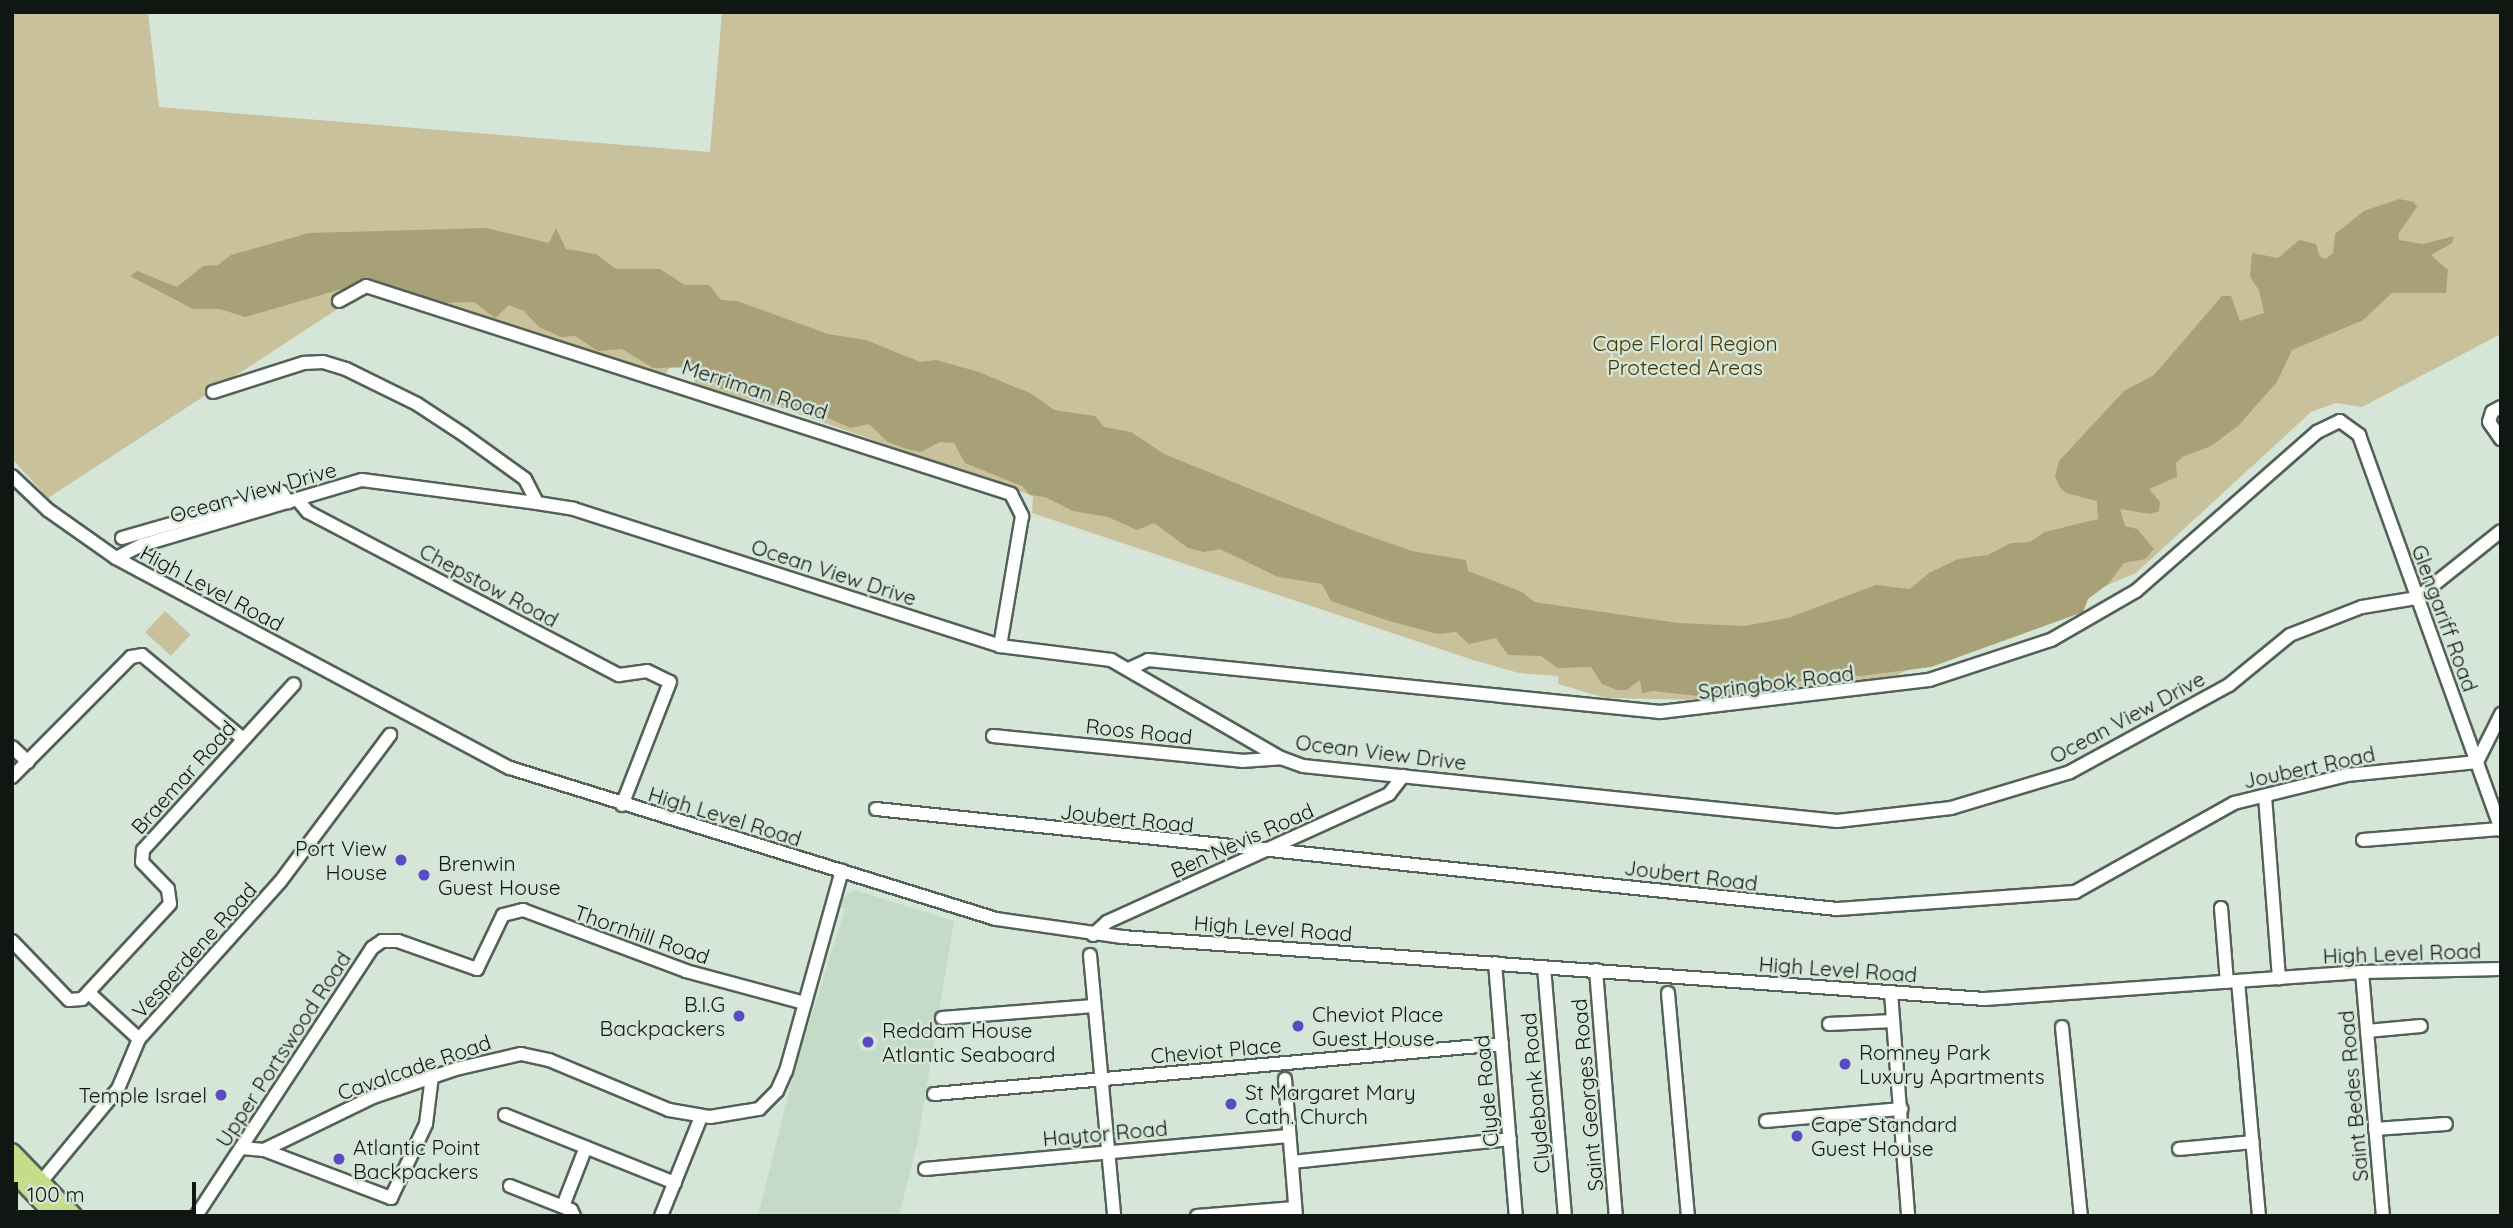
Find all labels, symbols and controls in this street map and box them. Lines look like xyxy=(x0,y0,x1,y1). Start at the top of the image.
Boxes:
park label: Cape Floral Region Protected Areas xyxy=(1592,330,1778,380)
street label: Merriman Road xyxy=(679,354,831,424)
street label: Ocean View Drive xyxy=(167,456,339,528)
street label: Ocean View Drive xyxy=(748,533,920,611)
street label: Chepstow Road xyxy=(415,538,563,632)
street label: High Level Road xyxy=(136,540,288,636)
street label: Glengariff Road xyxy=(2407,541,2483,695)
street label: Springbok Road xyxy=(1697,660,1855,704)
street label: Ocean View Drive xyxy=(2045,665,2209,769)
street label: Roos Road xyxy=(1084,713,1194,749)
street label: Braemar Road xyxy=(125,715,241,839)
street label: Ocean View Drive xyxy=(1294,729,1468,775)
street label: Joubert Road xyxy=(2241,741,2377,793)
street label: High Level Road xyxy=(645,781,805,851)
street label: Ben Nevis Road xyxy=(1167,797,1317,883)
street label: Joubert Road xyxy=(1059,798,1195,838)
place label: Port View House xyxy=(295,835,387,885)
place label: Brenwin Guest House xyxy=(438,850,561,900)
marker: Port View House xyxy=(393,852,409,868)
street label: Joubert Road xyxy=(1623,854,1759,896)
marker: Brenwin Guest House xyxy=(416,867,432,883)
street label: Vesperdene Road xyxy=(126,877,262,1023)
street label: Thornhill Road xyxy=(571,899,713,969)
street label: High Level Road xyxy=(1193,910,1353,946)
street label: High Level Road xyxy=(2322,938,2482,968)
street label: Upper Portswood Road xyxy=(210,946,356,1152)
street label: High Level Road xyxy=(1758,951,1918,987)
place label: B.I.G Backpackers xyxy=(600,991,725,1041)
street label: Saint Georges Road xyxy=(1566,998,1608,1192)
place label: Cheviot Place Guest House xyxy=(1312,1001,1443,1051)
marker: B.I.G Backpackers xyxy=(731,1008,747,1024)
street label: Saint Bedes Road xyxy=(2333,1009,2373,1183)
street label: Clydebank Road xyxy=(1515,1012,1555,1174)
place label: Reddam House Atlantic Seaboard xyxy=(882,1017,1055,1067)
marker: Cheviot Place Guest House xyxy=(1290,1018,1306,1034)
street label: Cavalcade Road xyxy=(334,1029,494,1105)
street label: Cheviot Place xyxy=(1149,1032,1283,1068)
marker: Reddam House Atlantic Seaboard xyxy=(860,1034,876,1050)
street label: Clyde Road xyxy=(1469,1034,1503,1148)
place label: Romney Park Luxury Apartments xyxy=(1859,1039,2045,1089)
marker: Romney Park Luxury Apartments xyxy=(1837,1056,1853,1072)
place label: St Margaret Mary Cath. Church xyxy=(1245,1079,1416,1129)
place label: Temple Israel xyxy=(79,1082,207,1108)
marker: Temple Israel xyxy=(213,1087,229,1103)
marker: St Margaret Mary Cath. Church xyxy=(1223,1096,1239,1112)
place label: Cape Standard Guest House xyxy=(1811,1111,1957,1161)
street label: Haytor Road xyxy=(1041,1115,1169,1151)
marker: Cape Standard Guest House xyxy=(1789,1128,1805,1144)
place label: Atlantic Point Backpackers xyxy=(353,1134,480,1184)
marker: Atlantic Point Backpackers xyxy=(331,1151,347,1167)
scale bar xyxy=(18,1168,200,1212)
text: 100 m xyxy=(27,1181,85,1207)

